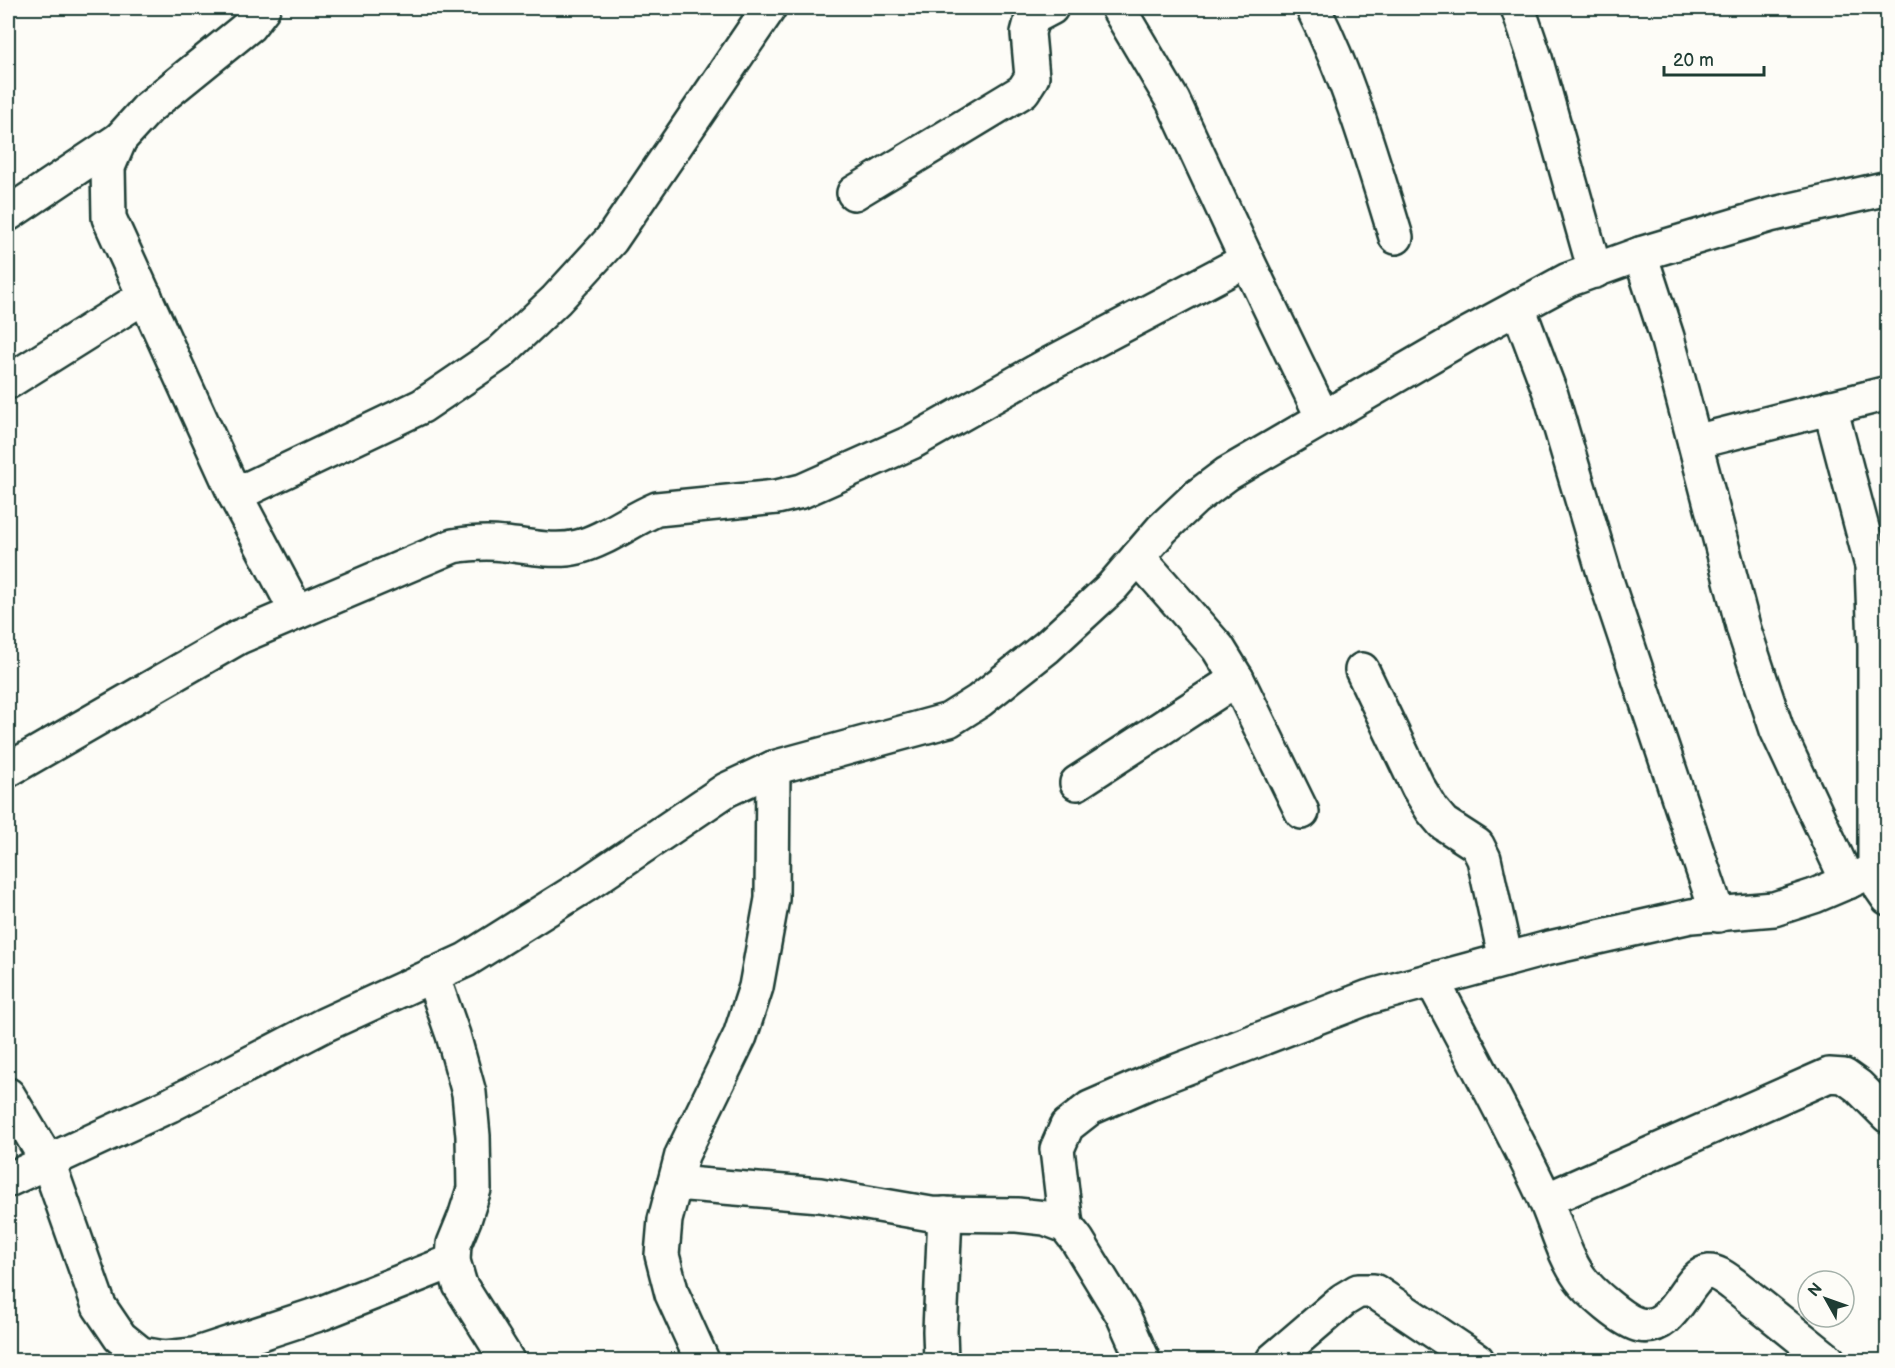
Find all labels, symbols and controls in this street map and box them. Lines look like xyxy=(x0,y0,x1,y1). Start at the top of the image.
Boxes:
scale bar xyxy=(1664,39,1764,77)
text: 20 m xyxy=(1673,50,1714,71)
north arrow xyxy=(1796,1269,1856,1329)
text: N xyxy=(1805,1280,1827,1301)

